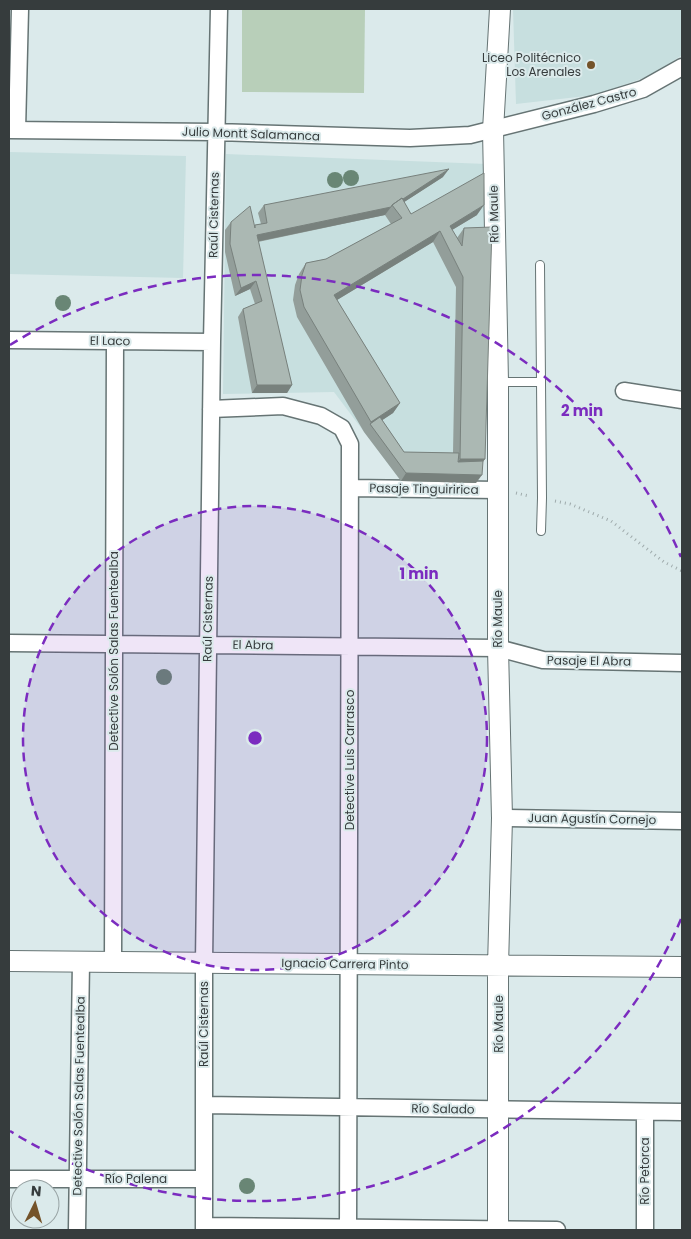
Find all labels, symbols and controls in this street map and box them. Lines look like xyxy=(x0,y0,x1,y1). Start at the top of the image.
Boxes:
place label: Liceo Politécnico Los Arenales xyxy=(482,49,581,80)
marker: Liceo Politécnico Los Arenales xyxy=(585,59,597,71)
street label: González Castro xyxy=(540,83,638,124)
street label: Julio Montt Salamanca xyxy=(182,123,320,144)
street label: Raúl Cisternas xyxy=(204,172,223,258)
street label: Río Maule xyxy=(484,185,503,243)
street label: El Laco xyxy=(90,332,131,349)
text: 2 min xyxy=(561,400,603,421)
street label: Pasaje Tinguiririca xyxy=(369,479,479,498)
street label: Detective Solón Salas Fuentealba xyxy=(105,551,122,751)
text: 1 min xyxy=(399,563,439,584)
street label: Raúl Cisternas xyxy=(198,576,217,662)
street label: Río Maule xyxy=(489,590,506,648)
street label: El Abra xyxy=(232,636,274,653)
street label: Pasaje El Abra xyxy=(547,651,631,670)
street label: Detective Luis Carrasco xyxy=(341,689,358,830)
centre of rings xyxy=(246,729,264,747)
street label: Juan Agustín Cornejo xyxy=(528,809,657,828)
street label: Ignacio Carrera Pinto xyxy=(281,954,409,973)
street label: Raúl Cisternas xyxy=(195,981,212,1067)
street label: Río Maule xyxy=(490,995,507,1053)
street label: Detective Solón Salas Fuentealba xyxy=(68,996,89,1196)
street label: Río Salado xyxy=(411,1099,475,1118)
street label: Río Petorca xyxy=(636,1137,653,1205)
street label: Río Palena xyxy=(105,1170,167,1187)
north arrow xyxy=(10,1179,60,1229)
text: N xyxy=(30,1181,42,1201)

